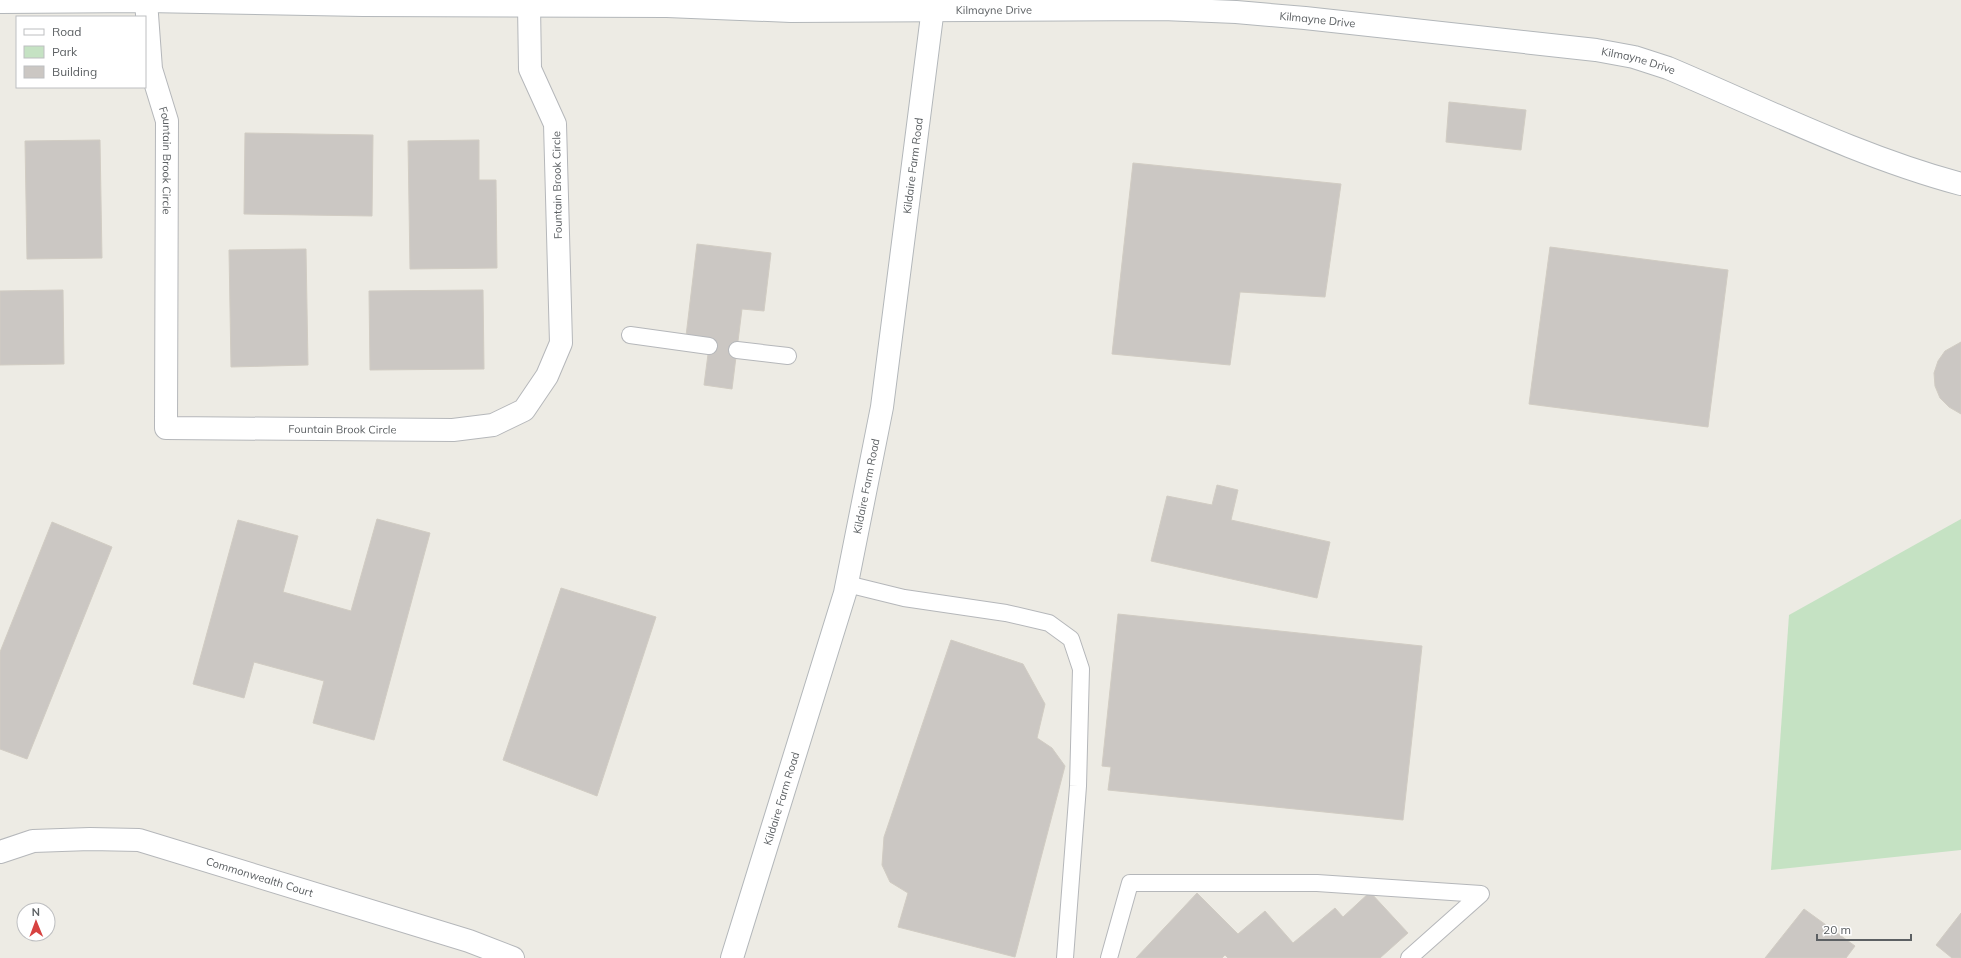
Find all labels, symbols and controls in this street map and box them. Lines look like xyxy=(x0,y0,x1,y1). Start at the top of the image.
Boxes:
street label: Kilmayne Drive xyxy=(956,3,1032,17)
street label: Kilmayne Drive xyxy=(1279,9,1356,30)
legend xyxy=(16,16,146,88)
text: Road xyxy=(52,24,81,39)
text: Park xyxy=(52,44,78,59)
street label: Kilmayne Drive xyxy=(1600,44,1678,77)
text: Building xyxy=(52,64,97,79)
street label: Fountain Brook Circle xyxy=(156,105,174,215)
street label: Kildaire Farm Road xyxy=(900,117,926,215)
street label: Fountain Brook Circle xyxy=(549,131,565,239)
street label: Fountain Brook Circle xyxy=(288,422,397,437)
street label: Kildaire Farm Road xyxy=(850,437,883,535)
street label: Kildaire Farm Road xyxy=(760,750,802,847)
street label: Commonwealth Court xyxy=(204,854,315,900)
north arrow xyxy=(16,902,56,942)
text: N xyxy=(32,905,40,919)
scale bar xyxy=(1817,916,1911,942)
text: 20 m xyxy=(1823,922,1851,937)

